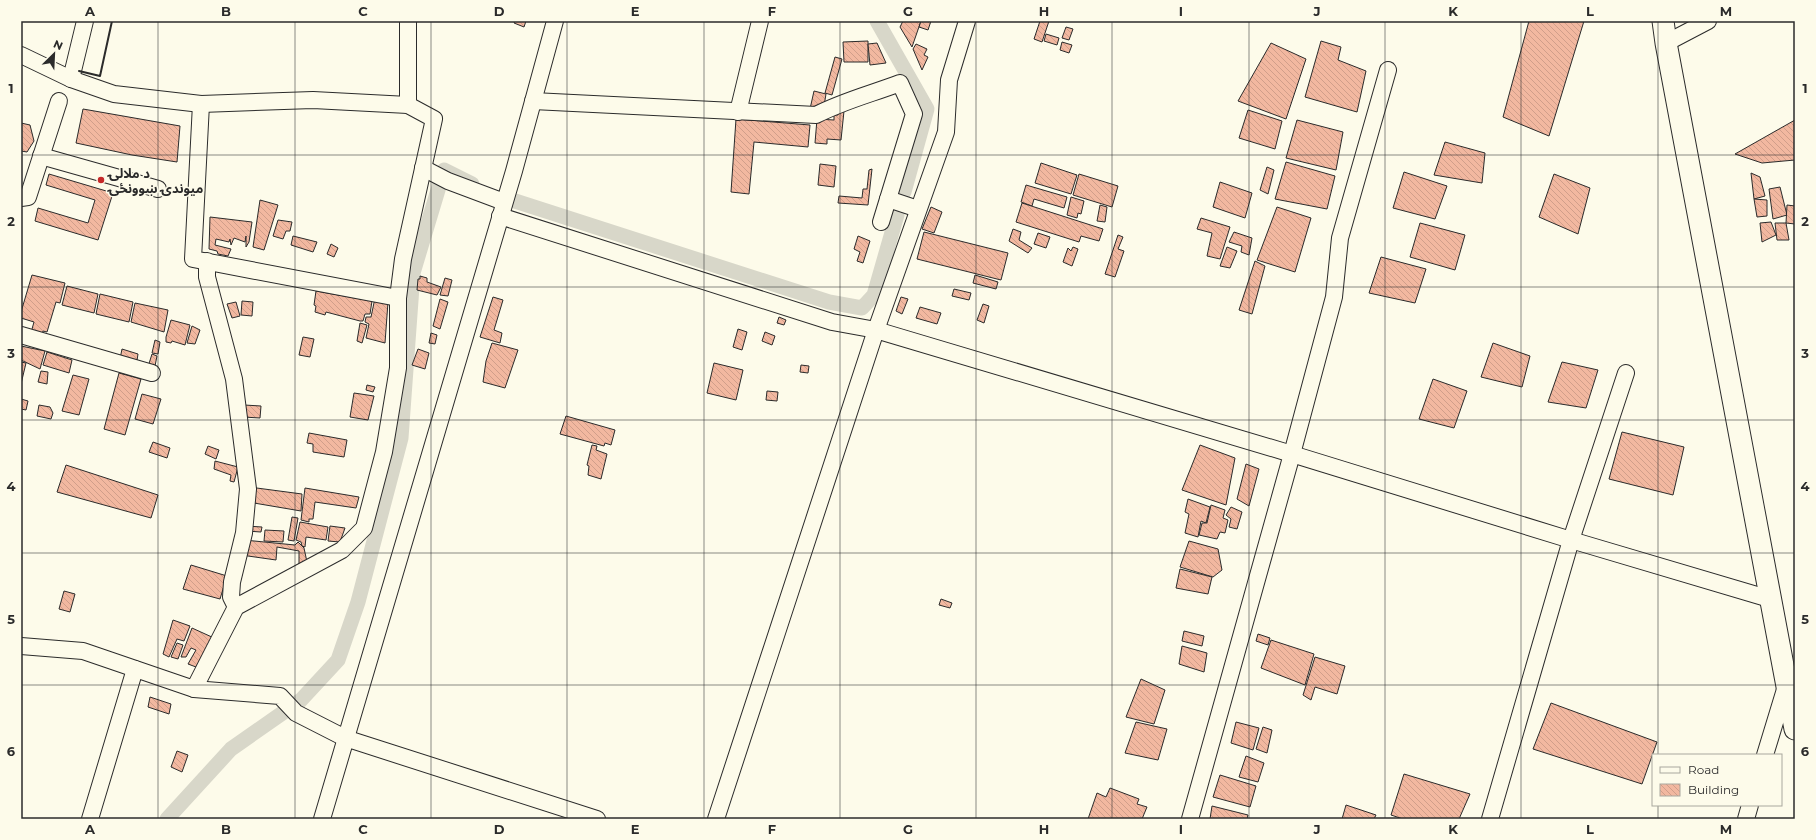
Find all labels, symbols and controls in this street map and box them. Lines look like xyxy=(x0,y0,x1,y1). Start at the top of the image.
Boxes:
text: A xyxy=(84,3,96,19)
text: B xyxy=(221,3,231,19)
text: C xyxy=(358,3,368,19)
text: D xyxy=(494,3,505,19)
text: E xyxy=(631,3,640,19)
text: F xyxy=(768,3,776,19)
text: G xyxy=(903,3,913,19)
text: H xyxy=(1039,3,1049,19)
text: I xyxy=(1179,3,1183,19)
text: J xyxy=(1312,3,1321,19)
text: K xyxy=(1448,3,1458,19)
text: L xyxy=(1586,3,1594,19)
text: M xyxy=(1720,3,1732,19)
north arrow xyxy=(34,34,74,74)
text: N xyxy=(51,37,65,53)
text: 1 xyxy=(8,80,14,96)
text: 1 xyxy=(1802,80,1808,96)
place label: د ملالۍ میوندۍ ښوونځۍ xyxy=(107,165,203,196)
marker: د ملالۍ میوندۍ ښوونځۍ xyxy=(96,175,106,185)
text: 2 xyxy=(7,213,15,229)
text: 2 xyxy=(1801,213,1809,229)
text: 3 xyxy=(6,345,15,361)
text: 3 xyxy=(1800,345,1809,361)
text: 4 xyxy=(7,478,16,494)
text: 4 xyxy=(1801,478,1810,494)
text: 5 xyxy=(7,611,15,627)
text: 5 xyxy=(1801,611,1809,627)
text: 6 xyxy=(7,743,16,759)
text: 6 xyxy=(1801,743,1810,759)
legend xyxy=(1652,754,1782,806)
text: Road xyxy=(1688,762,1719,777)
text: Building xyxy=(1688,782,1739,797)
text: A xyxy=(84,821,96,837)
text: B xyxy=(221,821,231,837)
text: C xyxy=(358,821,368,837)
text: D xyxy=(494,821,505,837)
text: E xyxy=(631,821,640,837)
text: F xyxy=(768,821,776,837)
text: G xyxy=(903,821,913,837)
text: H xyxy=(1039,821,1049,837)
text: I xyxy=(1179,821,1183,837)
text: J xyxy=(1312,821,1321,837)
text: K xyxy=(1448,821,1458,837)
text: L xyxy=(1586,821,1594,837)
text: M xyxy=(1720,821,1732,837)

